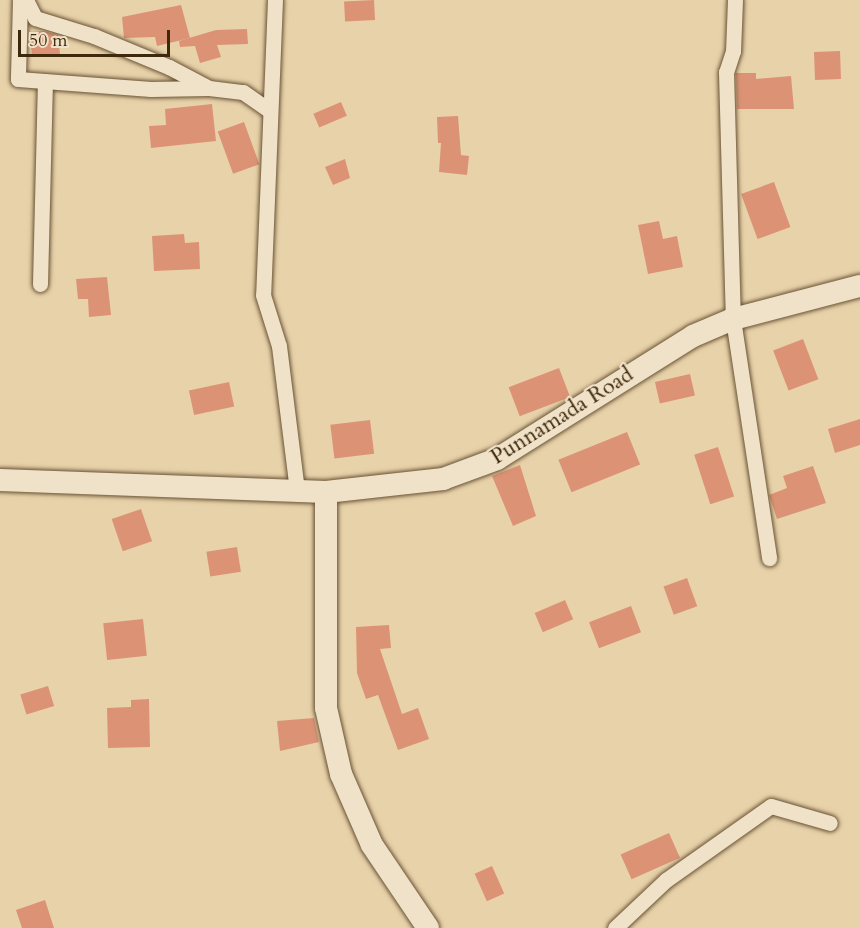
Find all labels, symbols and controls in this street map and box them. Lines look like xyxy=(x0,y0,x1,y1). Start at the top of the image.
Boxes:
scale bar xyxy=(21,18,172,56)
text: 50 m xyxy=(29,28,68,53)
street label: Punnamada Road xyxy=(486,362,638,470)

